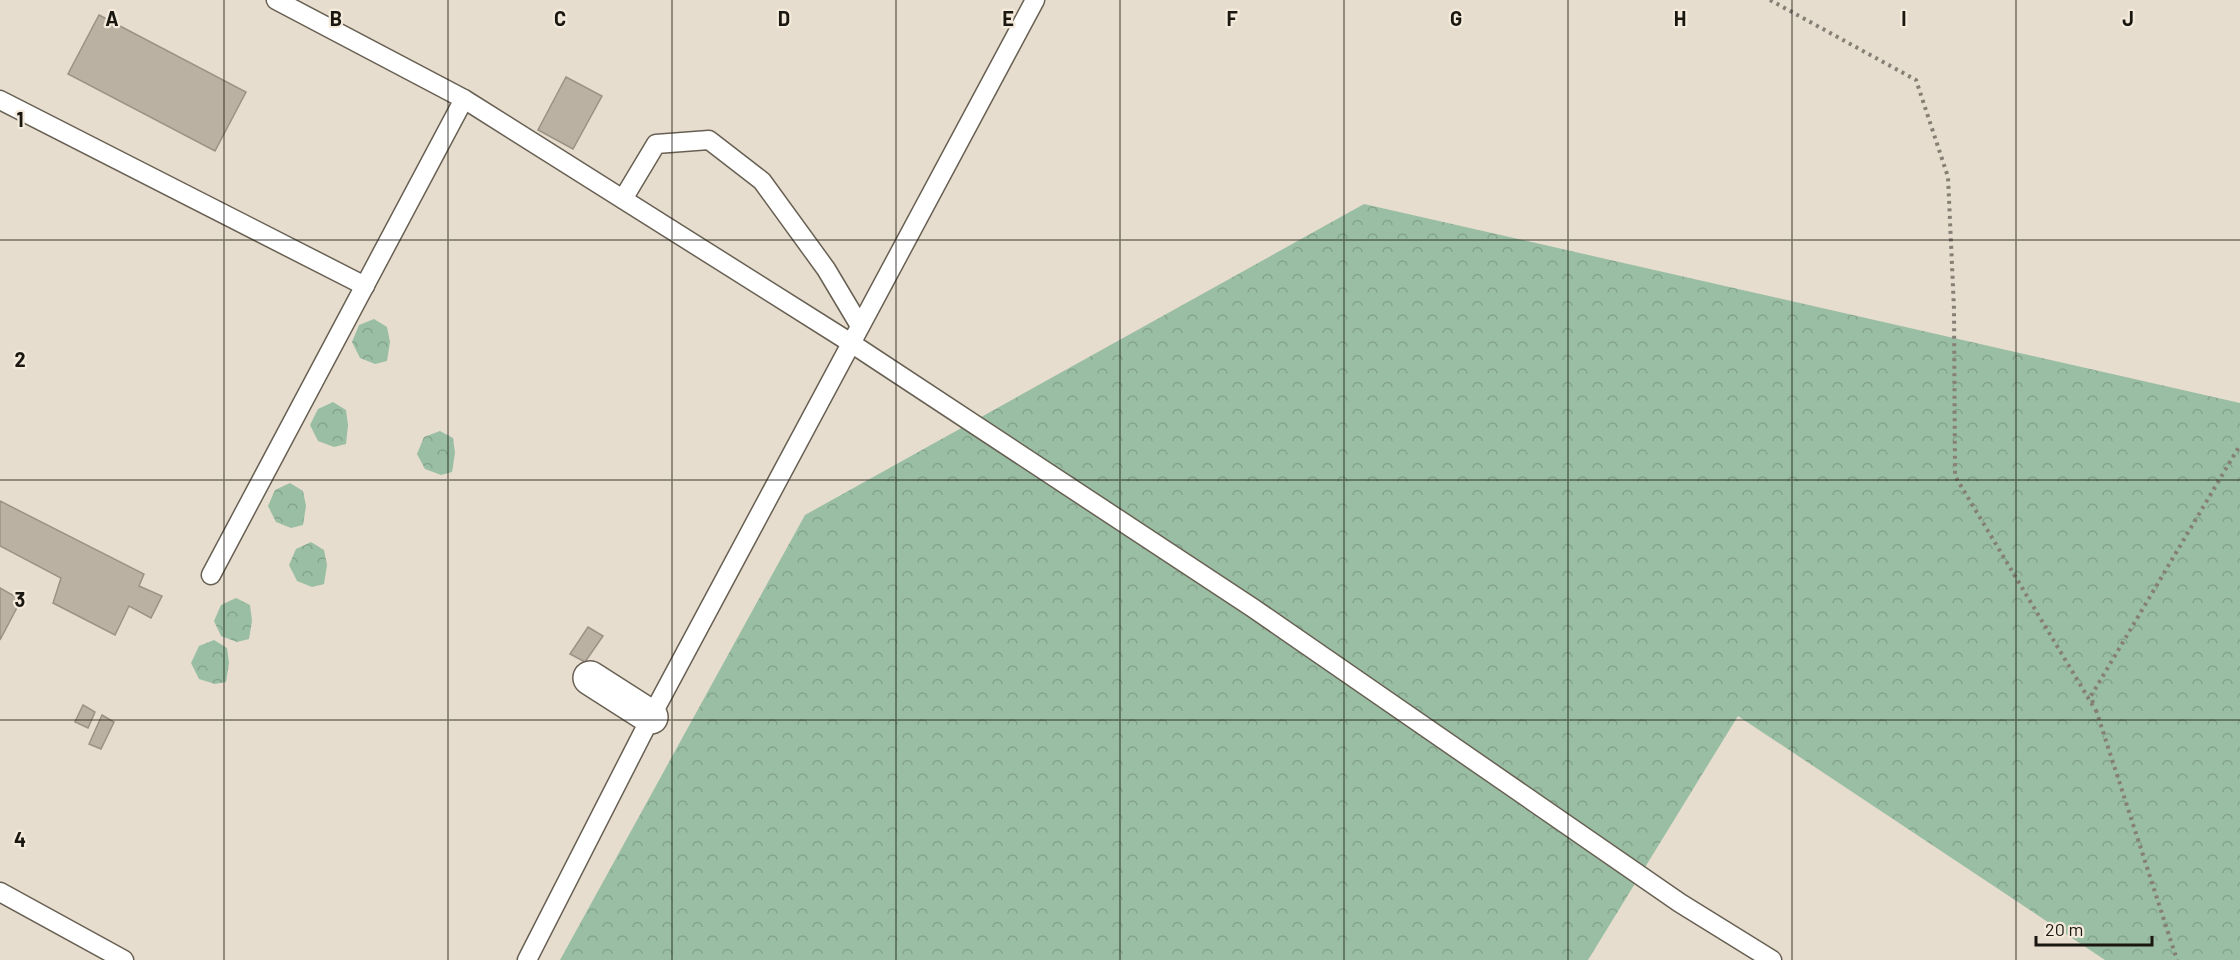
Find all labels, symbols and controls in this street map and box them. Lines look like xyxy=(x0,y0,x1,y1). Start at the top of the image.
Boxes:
text: A xyxy=(105,6,119,30)
text: B xyxy=(330,6,342,30)
text: C xyxy=(554,6,566,30)
text: D xyxy=(778,6,790,30)
text: E xyxy=(1002,6,1014,30)
text: F xyxy=(1226,6,1238,30)
text: G xyxy=(1450,6,1462,30)
text: H xyxy=(1674,6,1686,30)
text: I xyxy=(1901,6,1907,30)
text: J xyxy=(2122,6,2134,30)
text: 1 xyxy=(16,107,24,131)
text: 2 xyxy=(14,347,26,371)
text: 3 xyxy=(15,587,25,611)
text: 4 xyxy=(14,827,26,851)
scale bar xyxy=(2036,909,2152,947)
text: 20 m xyxy=(2045,918,2083,940)

